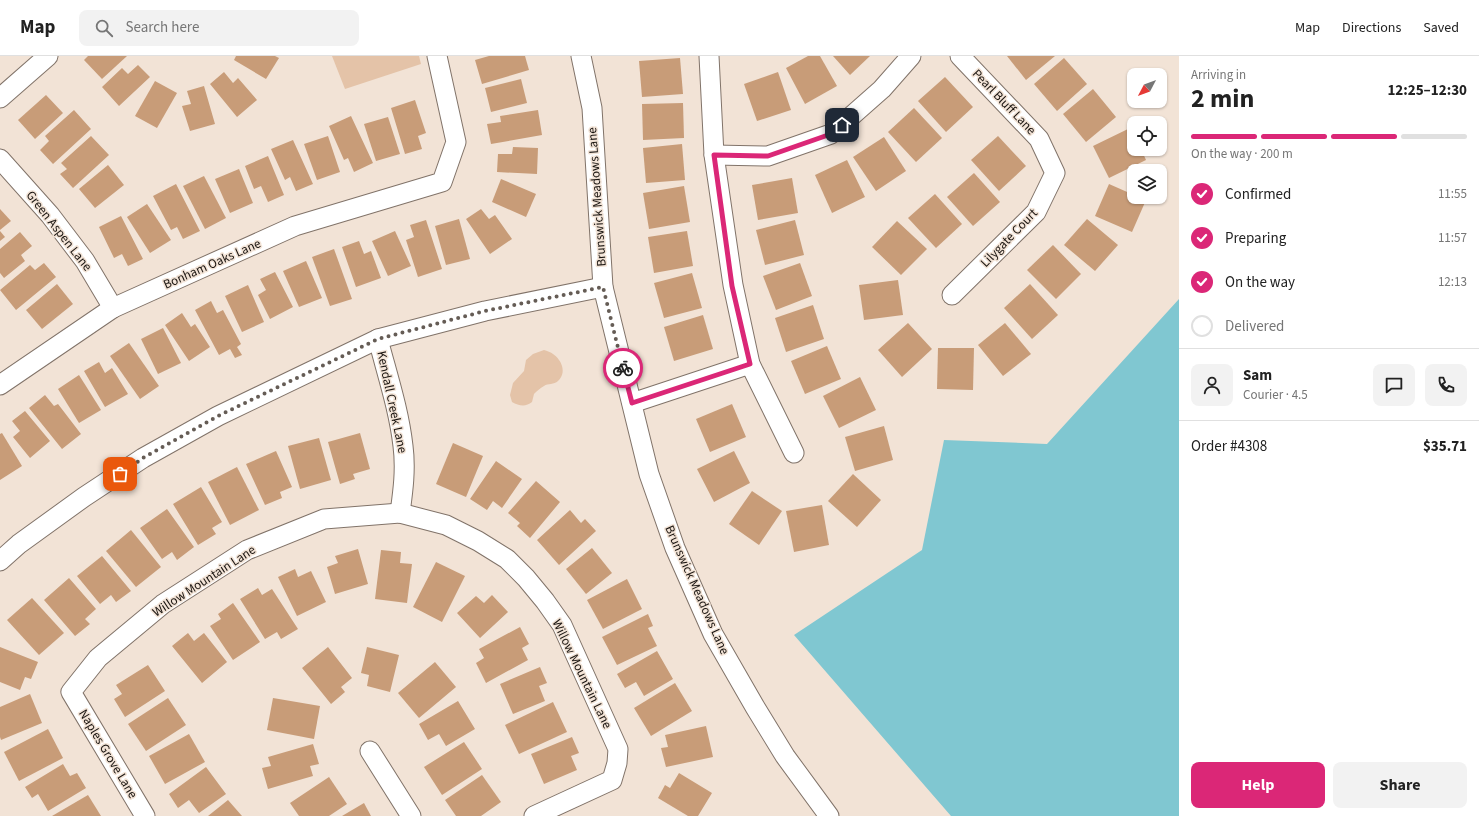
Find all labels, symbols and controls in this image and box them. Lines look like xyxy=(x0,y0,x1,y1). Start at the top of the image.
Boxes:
search box xyxy=(79,10,359,46)
text: Map xyxy=(20,14,55,41)
icon: search xyxy=(93,17,115,39)
text: Search here xyxy=(125,17,199,38)
text: Map xyxy=(1295,18,1320,38)
text: Directions xyxy=(1342,18,1401,38)
text: Saved xyxy=(1423,18,1459,38)
street label: Pearl Bluff Lane xyxy=(968,65,1040,139)
text: Arriving in xyxy=(1191,66,1246,84)
north arrow xyxy=(1127,68,1167,108)
map controls xyxy=(1127,68,1167,204)
text: 2 min xyxy=(1191,80,1254,117)
text: 12:25–12:30 xyxy=(1387,80,1467,101)
pin xyxy=(825,108,859,142)
icon: home xyxy=(831,114,853,136)
button: locate xyxy=(1127,116,1167,156)
street label: Brunswick Meadows Lane xyxy=(583,127,611,267)
text: On the way · 200 m xyxy=(1191,145,1293,163)
button: layers xyxy=(1127,164,1167,204)
icon: check xyxy=(1191,183,1213,205)
text: Confirmed xyxy=(1225,184,1291,205)
text: 11:55 xyxy=(1438,185,1467,203)
street label: Green Aspen Lane xyxy=(22,187,96,275)
street label: Lilygate Court xyxy=(976,204,1042,271)
icon: check xyxy=(1191,227,1213,249)
text: Preparing xyxy=(1225,228,1286,249)
text: 11:57 xyxy=(1438,229,1467,247)
street label: Bonham Oaks Lane xyxy=(160,234,264,294)
icon: check xyxy=(1191,271,1213,293)
text: On the way xyxy=(1225,272,1295,293)
text: 12:13 xyxy=(1438,273,1467,291)
text: Delivered xyxy=(1225,316,1284,337)
courier xyxy=(603,348,643,388)
street label: Kendall Creek Lane xyxy=(372,349,412,455)
icon: bike xyxy=(612,357,634,379)
button: person xyxy=(1191,364,1233,406)
button: chat xyxy=(1373,364,1415,406)
button: phone xyxy=(1425,364,1467,406)
text: Sam xyxy=(1243,365,1272,386)
text: Courier · 4.5 xyxy=(1243,386,1308,404)
text: Order #4308 xyxy=(1191,436,1267,457)
text: $35.71 xyxy=(1423,436,1467,457)
pin xyxy=(103,457,137,491)
icon: bag xyxy=(109,463,131,485)
street label: Brunswick Meadows Lane xyxy=(660,523,734,657)
street label: Willow Mountain Lane xyxy=(149,541,259,621)
street label: Willow Mountain Lane xyxy=(548,616,616,732)
street label: Naples Grove Lane xyxy=(74,706,142,802)
button: Help xyxy=(1191,762,1325,808)
button: Share xyxy=(1333,762,1467,808)

